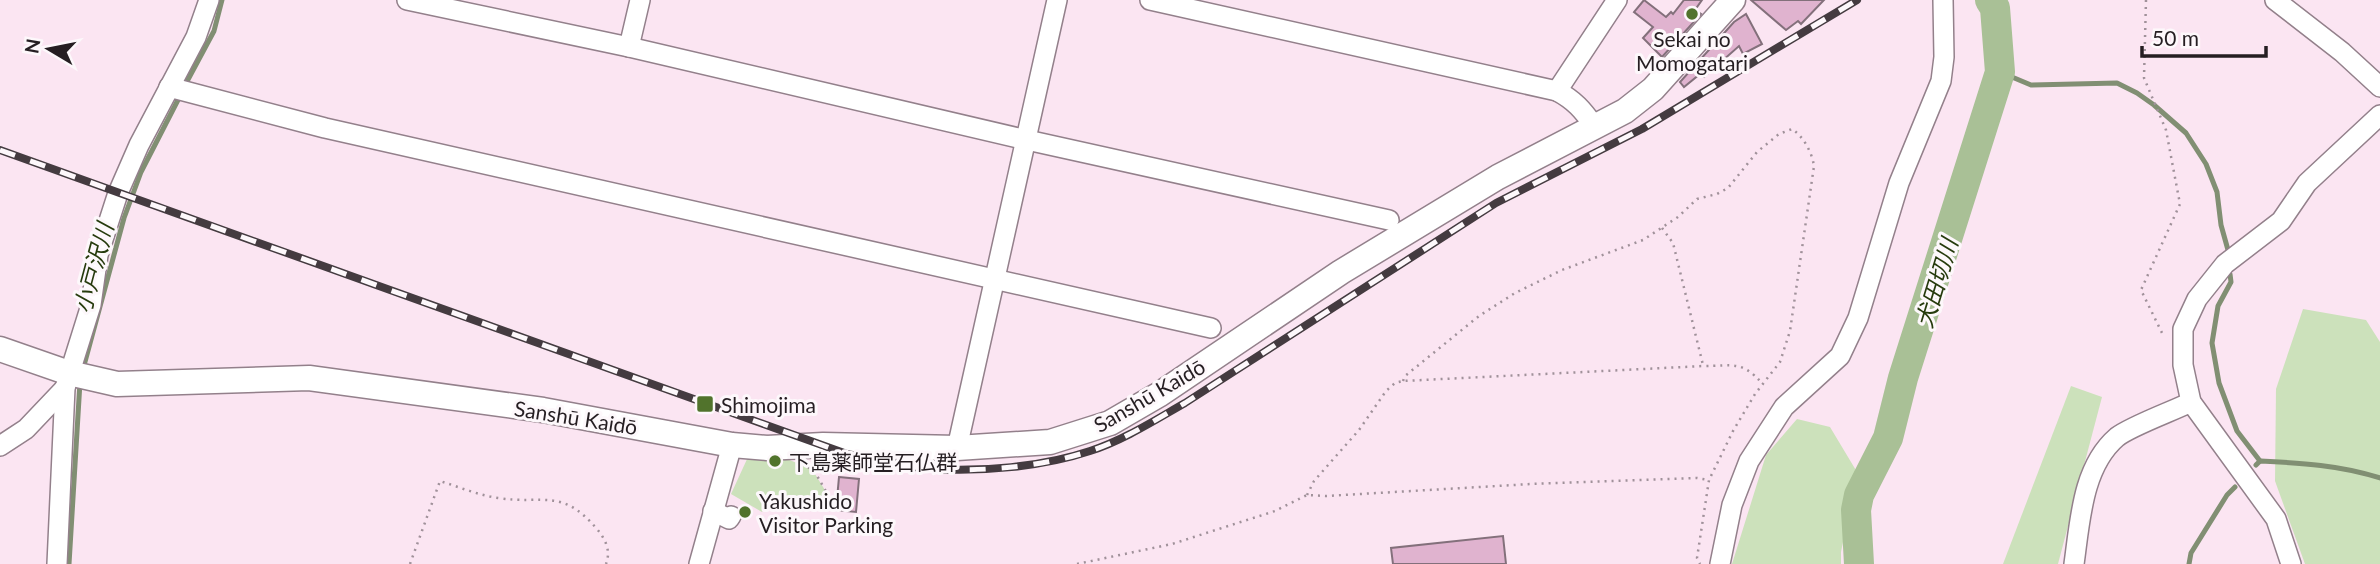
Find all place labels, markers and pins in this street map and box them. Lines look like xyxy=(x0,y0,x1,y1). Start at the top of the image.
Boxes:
marker: Sekai no Momogatari xyxy=(1684,6,1700,22)
place label: Sekai no Momogatari xyxy=(1636,26,1748,75)
place label: Shimojima xyxy=(721,392,816,417)
marker: Shimojima xyxy=(695,394,715,414)
place label: 下島薬師堂石仏群 xyxy=(789,449,957,474)
marker: 下島薬師堂石仏群 xyxy=(767,453,783,469)
place label: Yakushido Visitor Parking xyxy=(759,488,893,537)
marker: Yakushido Visitor Parking xyxy=(737,504,753,520)

